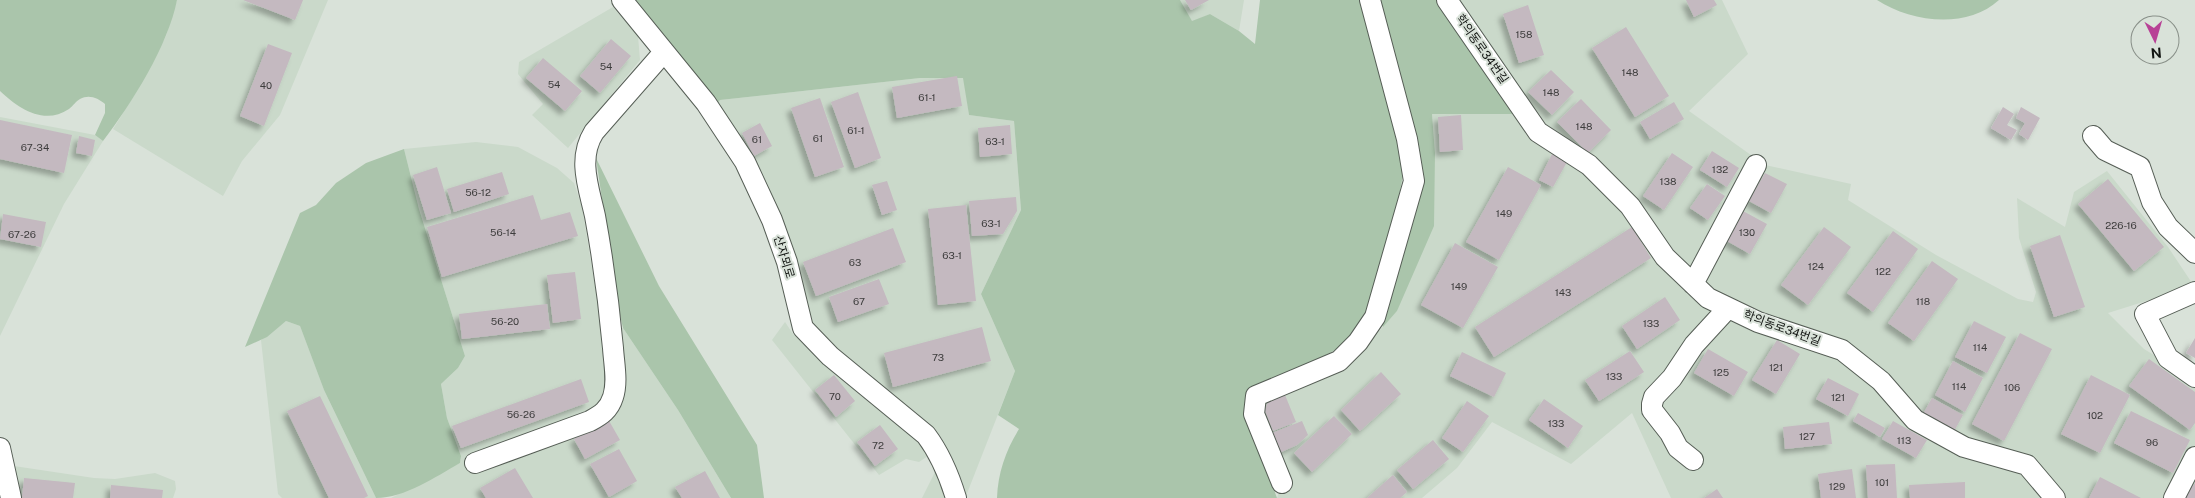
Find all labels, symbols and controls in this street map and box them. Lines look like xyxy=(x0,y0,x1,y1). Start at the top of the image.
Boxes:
street label: 학의동로34번길 xyxy=(1453,12,1511,86)
north arrow xyxy=(2130,15,2180,65)
house number: 158 xyxy=(1516,28,1532,40)
text: N xyxy=(2150,45,2162,61)
house number: 54 xyxy=(600,60,612,72)
house number: 148 xyxy=(1622,66,1638,78)
house number: 54 xyxy=(548,78,560,90)
house number: 40 xyxy=(260,79,272,91)
house number: 148 xyxy=(1543,86,1559,98)
house number: 61-1 xyxy=(918,91,936,103)
house number: 148 xyxy=(1576,120,1592,132)
house number: 61-1 xyxy=(847,124,865,136)
house number: 61 xyxy=(813,132,823,144)
house number: 61 xyxy=(752,133,762,145)
house number: 63-1 xyxy=(985,135,1005,147)
house number: 67-34 xyxy=(21,141,49,153)
house number: 132 xyxy=(1712,163,1728,175)
house number: 138 xyxy=(1660,175,1676,187)
house number: 56-12 xyxy=(465,186,491,198)
house number: 149 xyxy=(1496,207,1512,219)
house number: 63-1 xyxy=(981,217,1001,229)
house number: 226-16 xyxy=(2105,219,2137,231)
house number: 56-14 xyxy=(490,226,516,238)
house number: 130 xyxy=(1739,226,1755,238)
house number: 67-26 xyxy=(8,228,36,240)
street label: 산자뫼로 xyxy=(771,234,797,280)
house number: 63-1 xyxy=(942,249,962,261)
house number: 63 xyxy=(849,256,861,268)
house number: 124 xyxy=(1808,260,1824,272)
house number: 122 xyxy=(1875,265,1891,277)
house number: 149 xyxy=(1451,280,1467,292)
house number: 143 xyxy=(1555,286,1571,298)
house number: 67 xyxy=(853,295,865,307)
house number: 118 xyxy=(1916,295,1930,307)
street label: 학의동로34번길 xyxy=(1741,308,1823,348)
house number: 56-20 xyxy=(491,315,519,327)
house number: 133 xyxy=(1643,317,1659,329)
house number: 114 xyxy=(1973,341,1987,353)
house number: 73 xyxy=(932,351,944,363)
house number: 121 xyxy=(1769,361,1783,373)
house number: 125 xyxy=(1713,366,1729,378)
house number: 133 xyxy=(1606,370,1622,382)
house number: 114 xyxy=(1952,380,1966,392)
house number: 106 xyxy=(2004,381,2020,393)
house number: 70 xyxy=(829,390,841,402)
house number: 121 xyxy=(1831,391,1845,403)
house number: 56-26 xyxy=(507,408,535,420)
house number: 102 xyxy=(2087,409,2103,421)
house number: 133 xyxy=(1548,417,1564,429)
house number: 127 xyxy=(1799,430,1815,442)
house number: 113 xyxy=(1897,434,1911,446)
house number: 96 xyxy=(2146,436,2158,448)
house number: 72 xyxy=(872,439,884,451)
house number: 101 xyxy=(1875,476,1889,488)
house number: 129 xyxy=(1829,480,1845,492)

